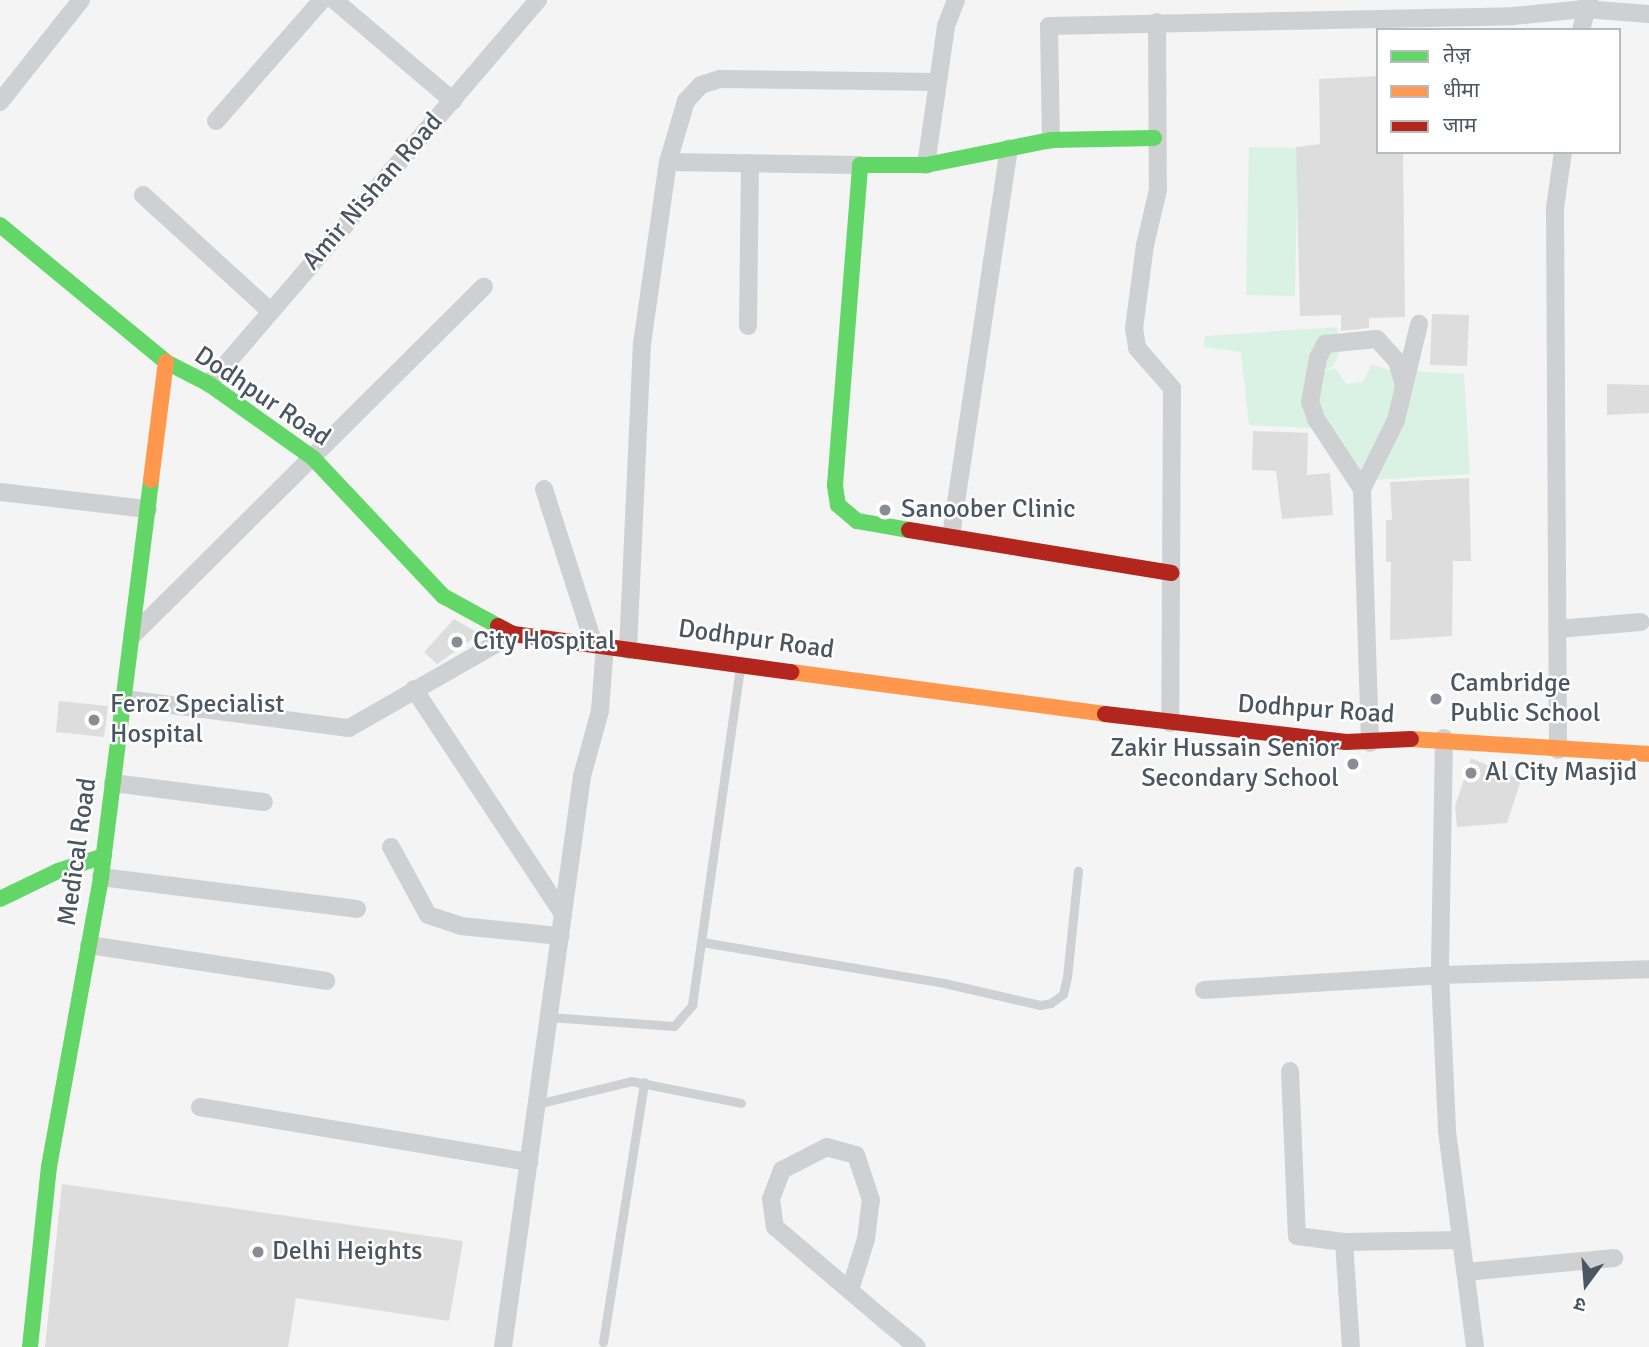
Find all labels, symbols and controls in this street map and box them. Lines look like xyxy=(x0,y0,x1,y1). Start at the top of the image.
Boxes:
legend xyxy=(1376,28,1621,154)
text: तेज़ xyxy=(1443,42,1471,68)
text: धीमा xyxy=(1443,77,1479,103)
street label: Amir Nishan Road xyxy=(296,107,450,277)
text: जाम xyxy=(1443,112,1477,138)
street label: Dodhpur Road xyxy=(188,340,336,454)
place label: Sanoober Clinic xyxy=(901,494,1076,526)
marker: Sanoober Clinic xyxy=(875,500,895,520)
street label: Dodhpur Road xyxy=(676,614,836,666)
place label: City Hospital xyxy=(473,626,616,658)
marker: City Hospital xyxy=(447,632,467,652)
place label: Cambridge Public School xyxy=(1450,668,1600,730)
place label: Feroz Specialist Hospital xyxy=(110,689,284,750)
street label: Dodhpur Road xyxy=(1236,689,1396,731)
marker: Cambridge Public School xyxy=(1428,691,1444,707)
marker: Feroz Specialist Hospital xyxy=(84,710,104,730)
place label: Zakir Hussain Senior Secondary School xyxy=(1110,733,1339,794)
marker: Zakir Hussain Senior Secondary School xyxy=(1345,756,1361,772)
place label: Al City Masjid xyxy=(1485,757,1637,789)
marker: Al City Masjid xyxy=(1463,765,1479,781)
street label: Medical Road xyxy=(52,776,104,928)
place label: Delhi Heights xyxy=(272,1236,422,1268)
marker: Delhi Heights xyxy=(250,1244,266,1260)
north arrow xyxy=(1551,1249,1621,1319)
text: उ xyxy=(1572,1291,1589,1317)

